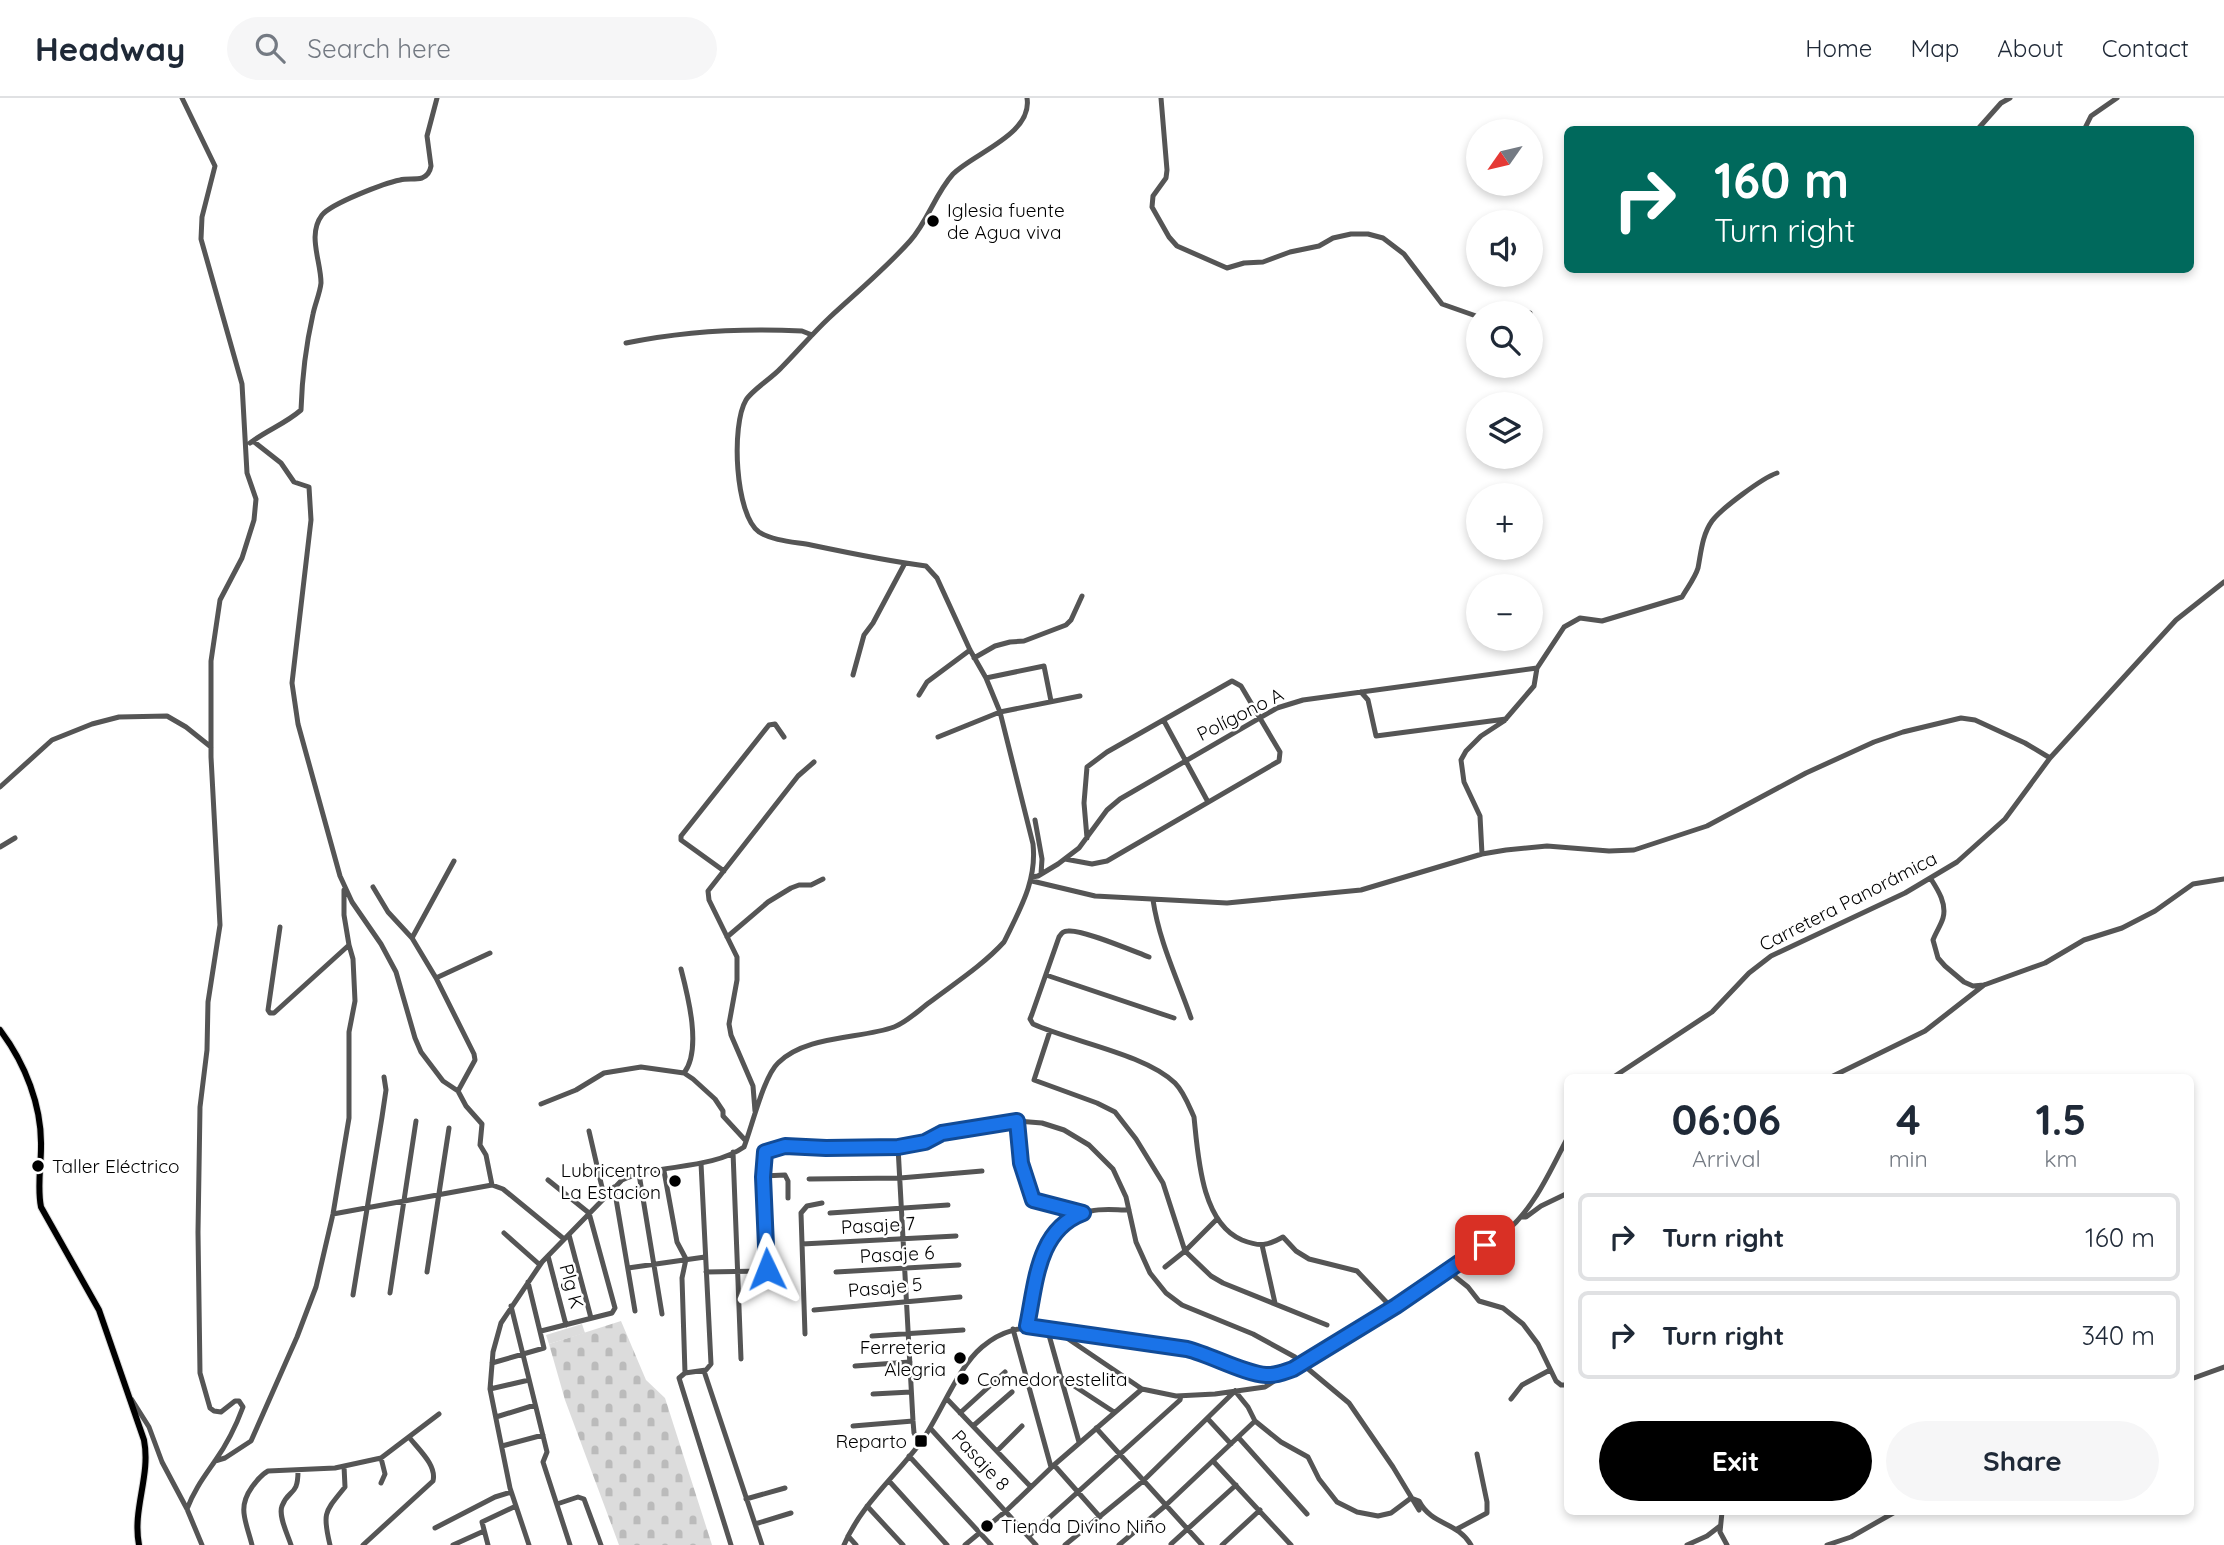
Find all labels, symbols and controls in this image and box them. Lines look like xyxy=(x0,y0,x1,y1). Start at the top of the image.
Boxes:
search box xyxy=(227,17,717,80)
text: Headway xyxy=(35,28,185,69)
icon: search xyxy=(251,29,289,67)
text: Search here xyxy=(307,32,451,65)
text: Home xyxy=(1805,33,1872,63)
text: Map xyxy=(1910,33,1959,63)
text: About xyxy=(1997,33,2064,63)
text: Contact xyxy=(2102,33,2189,63)
north arrow xyxy=(1466,119,1544,196)
map controls xyxy=(1466,119,1543,651)
text: 160 m xyxy=(1714,149,1849,210)
icon: right xyxy=(1599,154,1690,245)
place label: Iglesia fuente de Agua viva xyxy=(947,198,1065,244)
button: sound xyxy=(1466,210,1543,287)
text: Turn right xyxy=(1714,210,1855,250)
marker: Iglesia fuente de Agua viva xyxy=(925,213,941,229)
button: search xyxy=(1466,301,1543,378)
button: layers xyxy=(1466,392,1543,469)
button: + xyxy=(1466,483,1543,560)
button: − xyxy=(1466,574,1543,651)
street label: Polígono A xyxy=(1193,682,1287,746)
street label: Carretera Panorámica xyxy=(1755,846,1941,956)
text: 06:06 xyxy=(1672,1093,1781,1146)
text: 4 xyxy=(1896,1093,1921,1146)
text: 1.5 xyxy=(2035,1093,2086,1146)
text: Arrival xyxy=(1692,1144,1761,1173)
text: min xyxy=(1889,1144,1928,1173)
text: km xyxy=(2044,1144,2078,1173)
place label: Taller Eléctrico xyxy=(52,1154,180,1178)
marker: Taller Eléctrico xyxy=(30,1158,46,1174)
place label: Lubricentro La Estacion xyxy=(560,1158,661,1204)
marker: Lubricentro La Estacion xyxy=(667,1173,683,1189)
street label: Pasaje 7 xyxy=(840,1211,916,1239)
pin xyxy=(1455,1215,1515,1275)
icon: right xyxy=(1603,1218,1641,1256)
text: Turn right xyxy=(1662,1221,1784,1254)
text: 160 m xyxy=(2085,1221,2155,1254)
icon: arrive xyxy=(1466,1226,1504,1264)
position arrow xyxy=(730,1232,804,1306)
street label: Pasaje 6 xyxy=(859,1240,935,1268)
street label: Plg K xyxy=(555,1261,589,1311)
street label: Pasaje 5 xyxy=(847,1272,923,1302)
icon: right xyxy=(1603,1316,1641,1354)
text: Turn right xyxy=(1662,1319,1784,1352)
text: 340 m xyxy=(2081,1319,2155,1352)
place label: Ferreteria Alegria xyxy=(860,1335,946,1381)
marker: Ferreteria Alegria xyxy=(952,1350,968,1366)
place label: Comedor estelita xyxy=(977,1367,1128,1391)
marker: Comedor estelita xyxy=(955,1371,971,1387)
button: Exit xyxy=(1599,1421,1872,1501)
button: Share xyxy=(1886,1421,2159,1501)
street label: Pasaje 8 xyxy=(947,1425,1015,1495)
place label: Reparto xyxy=(835,1429,907,1453)
marker: Reparto xyxy=(913,1433,929,1449)
place label: Tienda Divino Niño xyxy=(1001,1514,1166,1538)
marker: Tienda Divino Niño xyxy=(979,1518,995,1534)

